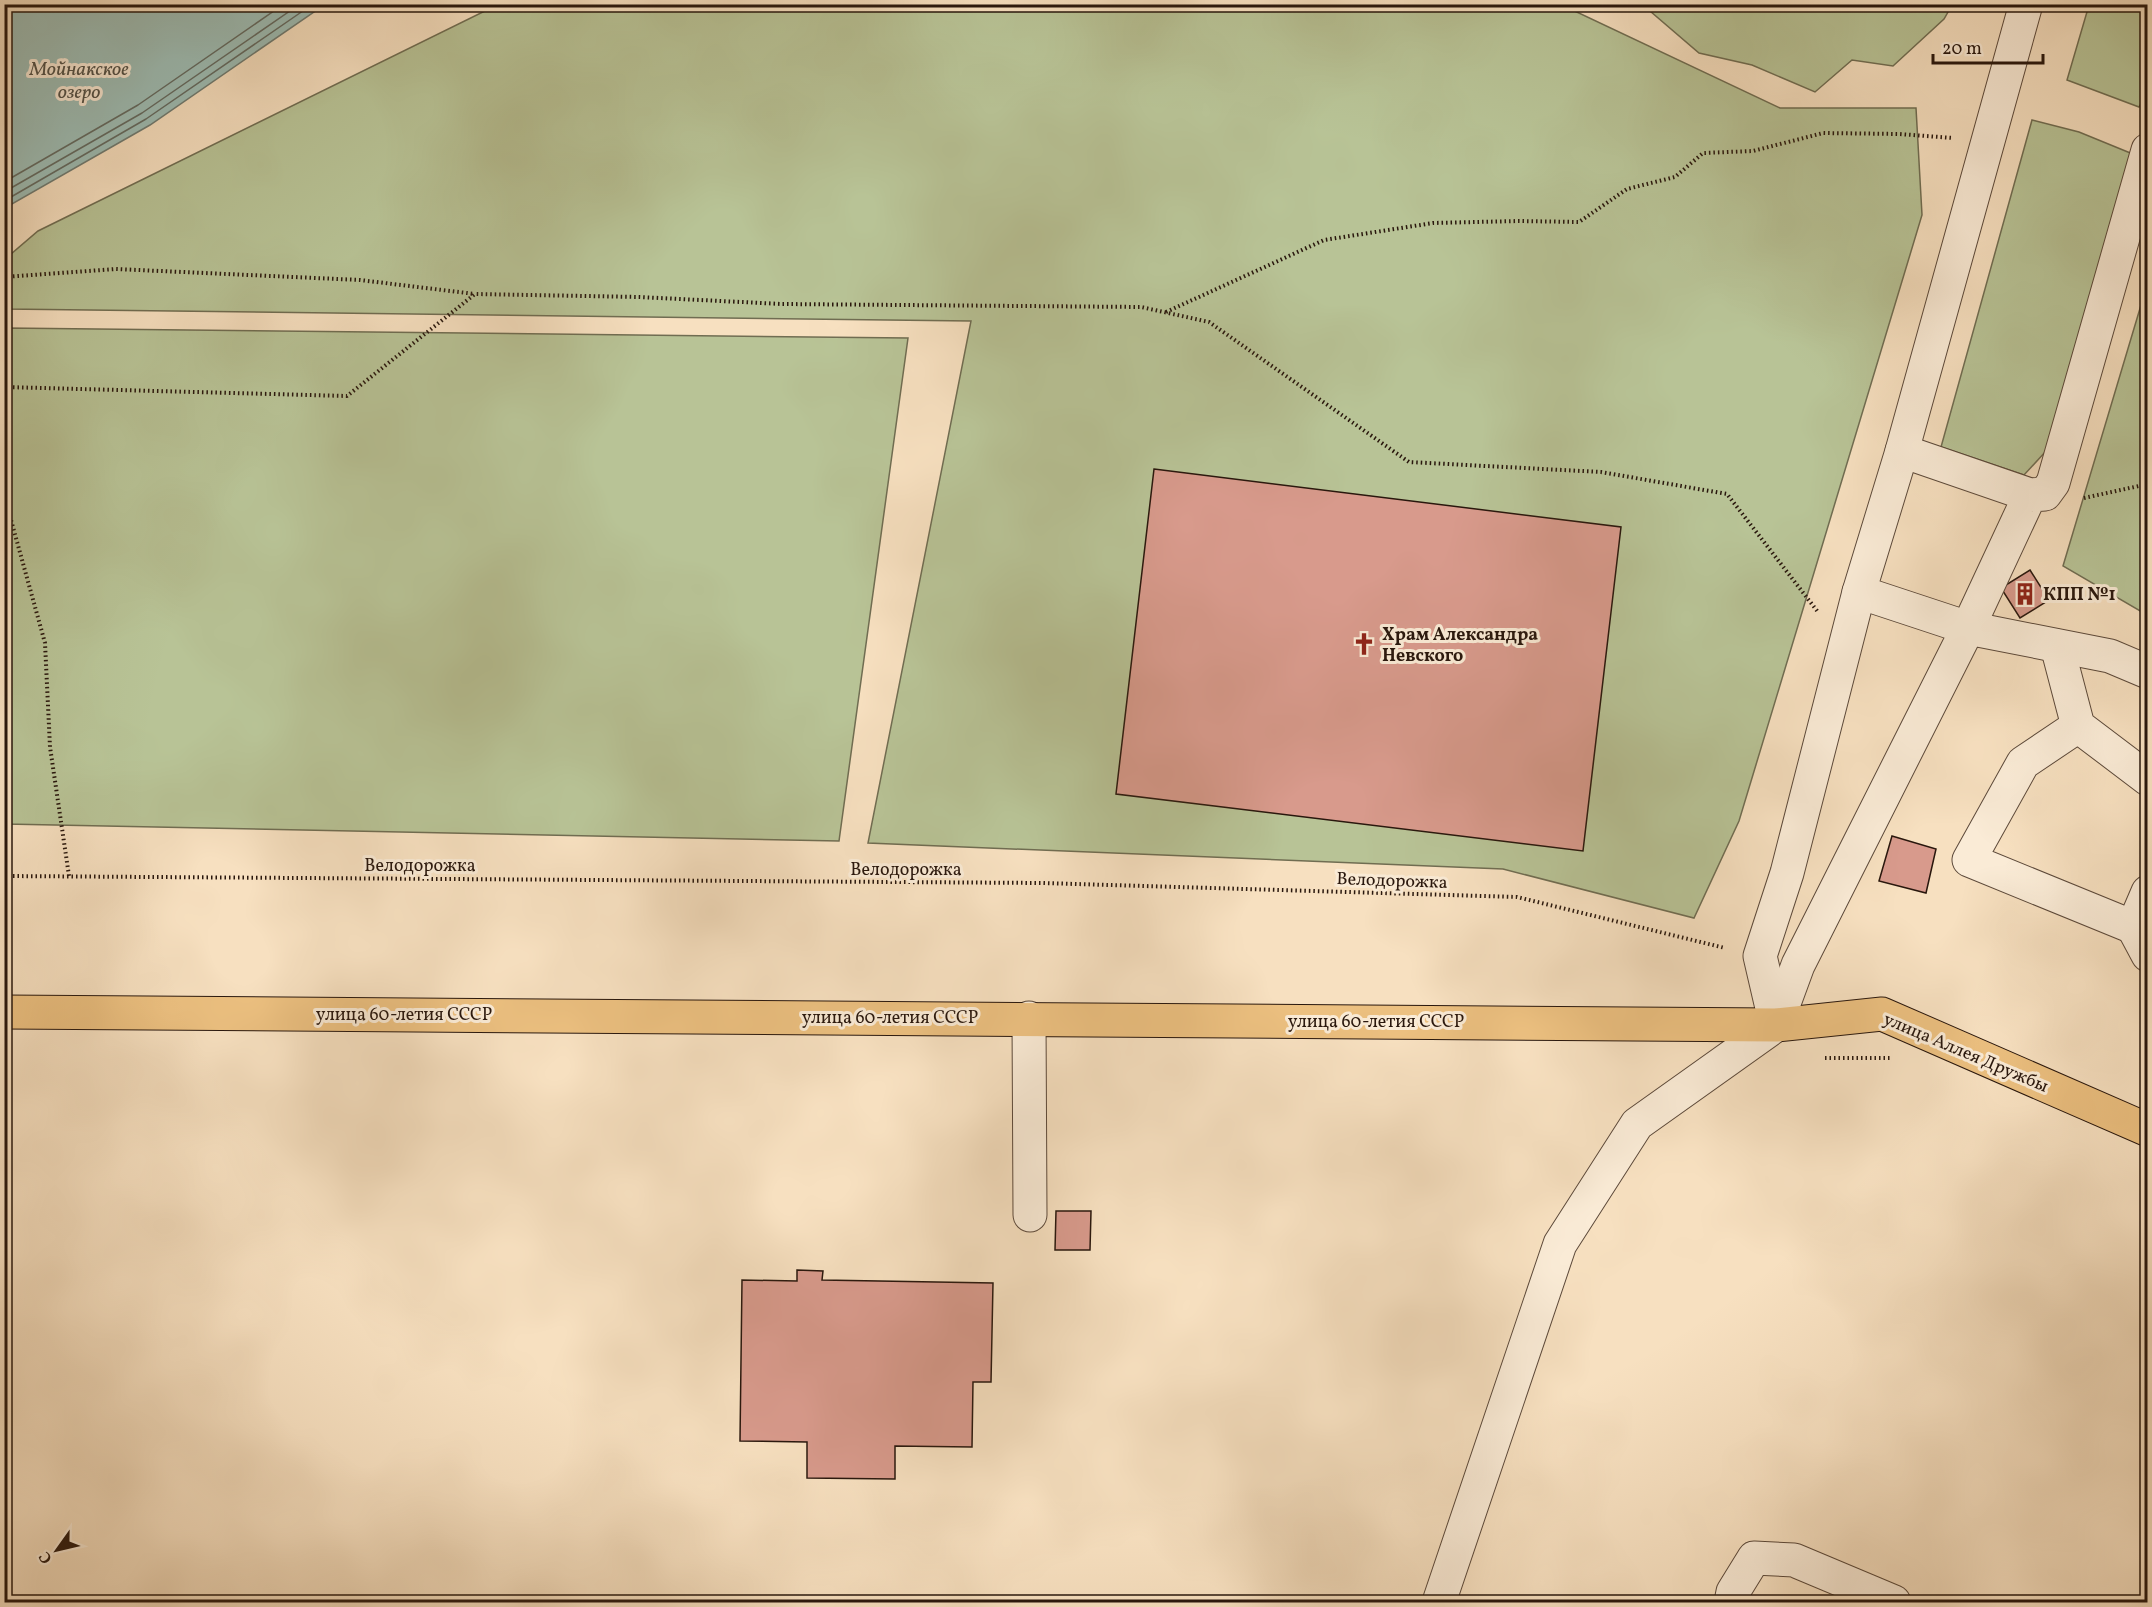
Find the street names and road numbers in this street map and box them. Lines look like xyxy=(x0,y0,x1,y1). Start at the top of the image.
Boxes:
street label: Велодорожка xyxy=(364,854,476,879)
street label: Велодорожка xyxy=(850,858,962,883)
street label: Велодорожка xyxy=(1336,867,1448,896)
street label: улица 60-летия СССР xyxy=(316,1003,492,1028)
street label: улица 60-летия СССР xyxy=(802,1006,978,1031)
street label: улица Аллея Дружбы xyxy=(1879,1007,2052,1100)
street label: улица 60-летия СССР xyxy=(1288,1010,1464,1035)

